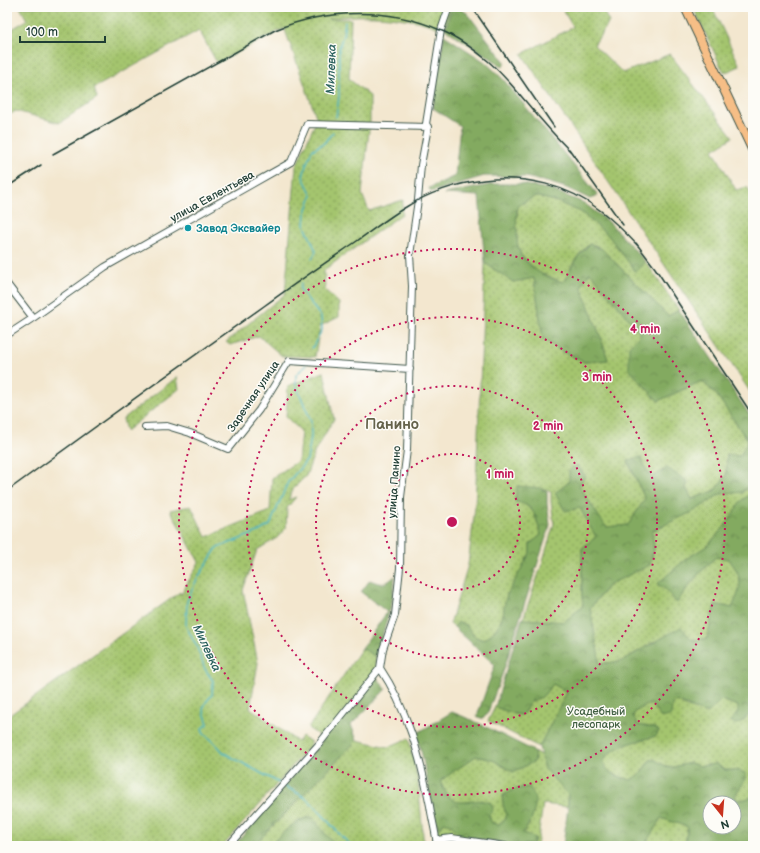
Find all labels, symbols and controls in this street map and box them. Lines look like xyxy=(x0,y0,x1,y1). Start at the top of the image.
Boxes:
scale bar xyxy=(20,18,105,44)
text: 100 m xyxy=(26,25,58,40)
water label: Милевка xyxy=(323,44,340,94)
street label: улица Евлентьева xyxy=(168,168,257,225)
place label: Завод Эксвайер xyxy=(196,222,281,235)
marker: Завод Эксвайер xyxy=(183,223,193,233)
text: 4 min xyxy=(630,322,660,337)
street label: Заречная улица xyxy=(225,358,282,434)
text: 3 min xyxy=(582,370,612,385)
district label: Панино xyxy=(365,415,419,434)
text: 2 min xyxy=(533,419,563,434)
street label: улица Панино xyxy=(385,445,404,519)
text: 1 min xyxy=(486,467,514,482)
centre of rings xyxy=(445,515,459,529)
water label: Милевка xyxy=(189,622,224,674)
park label: Усадебный лесопарк xyxy=(567,705,625,731)
north arrow xyxy=(702,795,742,835)
text: N xyxy=(719,817,731,832)

